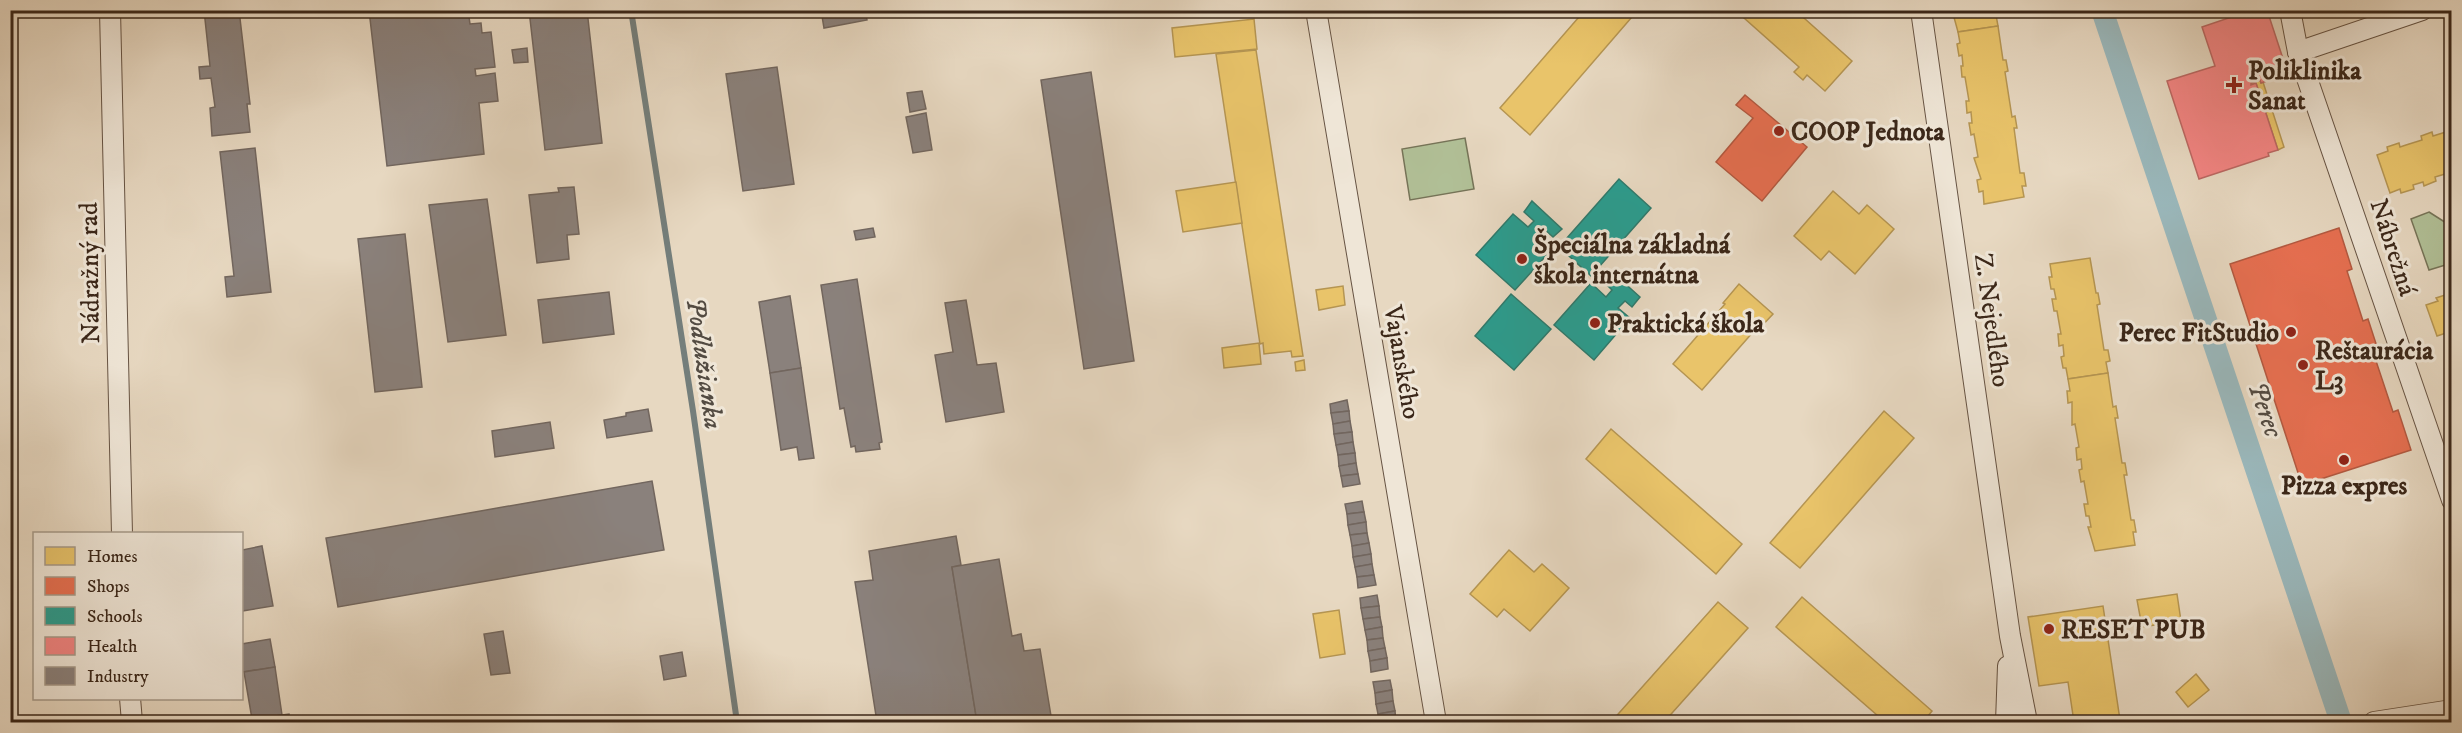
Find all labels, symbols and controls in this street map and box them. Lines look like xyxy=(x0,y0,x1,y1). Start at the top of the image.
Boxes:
place label: Poliklinika Sanat xyxy=(2248,55,2362,118)
marker: Poliklinika Sanat xyxy=(2225,76,2243,94)
place label: COOP Jednota xyxy=(1791,116,1946,149)
marker: COOP Jednota xyxy=(1772,124,1786,138)
street label: Nábrežná xyxy=(2361,195,2424,300)
street label: Nádražný rad xyxy=(73,202,108,344)
place label: Špeciálna základná škola internátna xyxy=(1534,228,1731,292)
street label: Z. Nejedlého xyxy=(1966,251,2017,389)
marker: Špeciálna základná škola internátna xyxy=(1515,252,1529,266)
water label: Podlužianka xyxy=(678,295,730,431)
street label: Vajanského xyxy=(1375,302,1428,422)
place label: Praktická škola xyxy=(1607,308,1765,341)
marker: Praktická škola xyxy=(1588,316,1602,330)
place label: Perec FitStudio xyxy=(2119,317,2279,350)
marker: Perec FitStudio xyxy=(2284,325,2298,339)
place label: Reštaurácia L3 xyxy=(2315,335,2434,398)
marker: Reštaurácia L3 xyxy=(2296,358,2310,372)
water label: Perec xyxy=(2240,377,2291,443)
marker: Pizza expres xyxy=(2337,453,2351,467)
place label: Pizza expres xyxy=(2281,470,2408,503)
legend xyxy=(33,532,243,700)
text: Homes xyxy=(87,546,138,568)
text: Shops xyxy=(87,576,130,598)
text: Schools xyxy=(87,606,142,628)
place label: RESET PUB xyxy=(2061,614,2206,647)
marker: RESET PUB xyxy=(2042,622,2056,636)
text: Health xyxy=(87,636,138,658)
text: Industry xyxy=(87,666,149,688)

